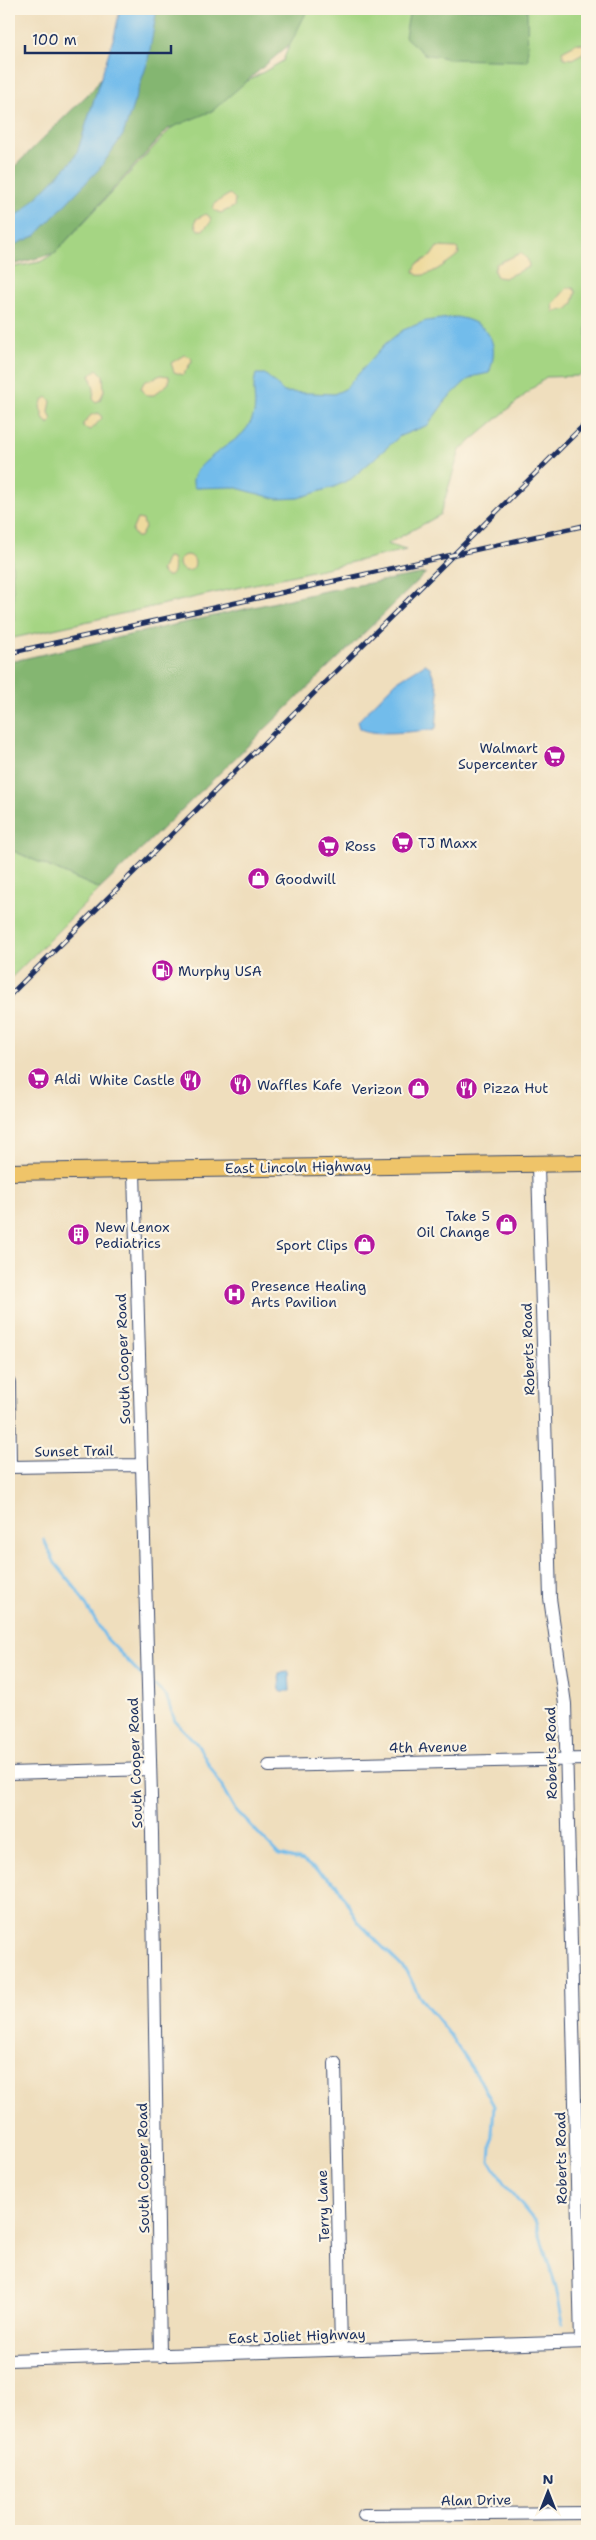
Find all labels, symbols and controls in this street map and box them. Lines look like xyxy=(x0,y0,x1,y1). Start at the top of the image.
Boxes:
scale bar xyxy=(25,22,171,54)
text: 100 m xyxy=(32,30,77,50)
place label: Walmart Supercenter xyxy=(458,739,538,773)
supermarket icon: Walmart Supercenter xyxy=(542,744,566,768)
supermarket icon: TJ Maxx xyxy=(390,831,414,855)
supermarket icon: Ross xyxy=(317,834,341,858)
place label: TJ Maxx xyxy=(418,834,477,852)
place label: Ross xyxy=(345,837,376,855)
shop icon: Goodwill xyxy=(247,867,271,891)
place label: Goodwill xyxy=(275,870,336,888)
fuel station icon: Murphy USA xyxy=(150,959,174,983)
place label: Murphy USA xyxy=(178,962,262,980)
supermarket icon: Aldi xyxy=(26,1067,50,1091)
restaurant icon: White Castle xyxy=(179,1068,203,1092)
place label: Aldi xyxy=(54,1070,81,1088)
place label: White Castle xyxy=(89,1071,175,1089)
restaurant icon: Waffles Kafe xyxy=(229,1073,253,1097)
place label: Waffles Kafe xyxy=(257,1076,342,1094)
restaurant icon: Pizza Hut xyxy=(455,1076,479,1100)
shop icon: Verizon xyxy=(406,1077,430,1101)
place label: Pizza Hut xyxy=(483,1079,549,1097)
place label: Verizon xyxy=(351,1080,402,1098)
street label: East Lincoln Highway xyxy=(225,1157,371,1177)
place label: Take 5 Oil Change xyxy=(417,1207,490,1241)
shop icon: Take 5 Oil Change xyxy=(494,1212,518,1236)
place label: New Lenox Pediatrics xyxy=(95,1218,170,1252)
building icon: New Lenox Pediatrics xyxy=(67,1223,91,1247)
shop icon: Sport Clips xyxy=(352,1233,376,1257)
place label: Sport Clips xyxy=(276,1236,348,1254)
place label: Presence Healing Arts Pavilion xyxy=(251,1277,366,1311)
hospital icon: Presence Healing Arts Pavilion xyxy=(223,1282,247,1306)
street label: South Cooper Road xyxy=(112,1293,134,1425)
street label: Roberts Road xyxy=(517,1302,539,1396)
street label: Sunset Trail xyxy=(34,1441,115,1461)
street label: South Cooper Road xyxy=(124,1697,146,1829)
street label: Roberts Road xyxy=(541,1706,561,1799)
street label: 4th Avenue xyxy=(389,1737,467,1757)
street label: South Cooper Road xyxy=(133,2102,153,2234)
street label: Roberts Road xyxy=(551,2111,571,2204)
street label: Terry Lane xyxy=(313,2169,333,2243)
street label: East Joliet Highway xyxy=(228,2325,366,2347)
north arrow xyxy=(524,2468,574,2518)
text: N xyxy=(542,2470,554,2488)
street label: Alan Drive xyxy=(440,2490,512,2510)

